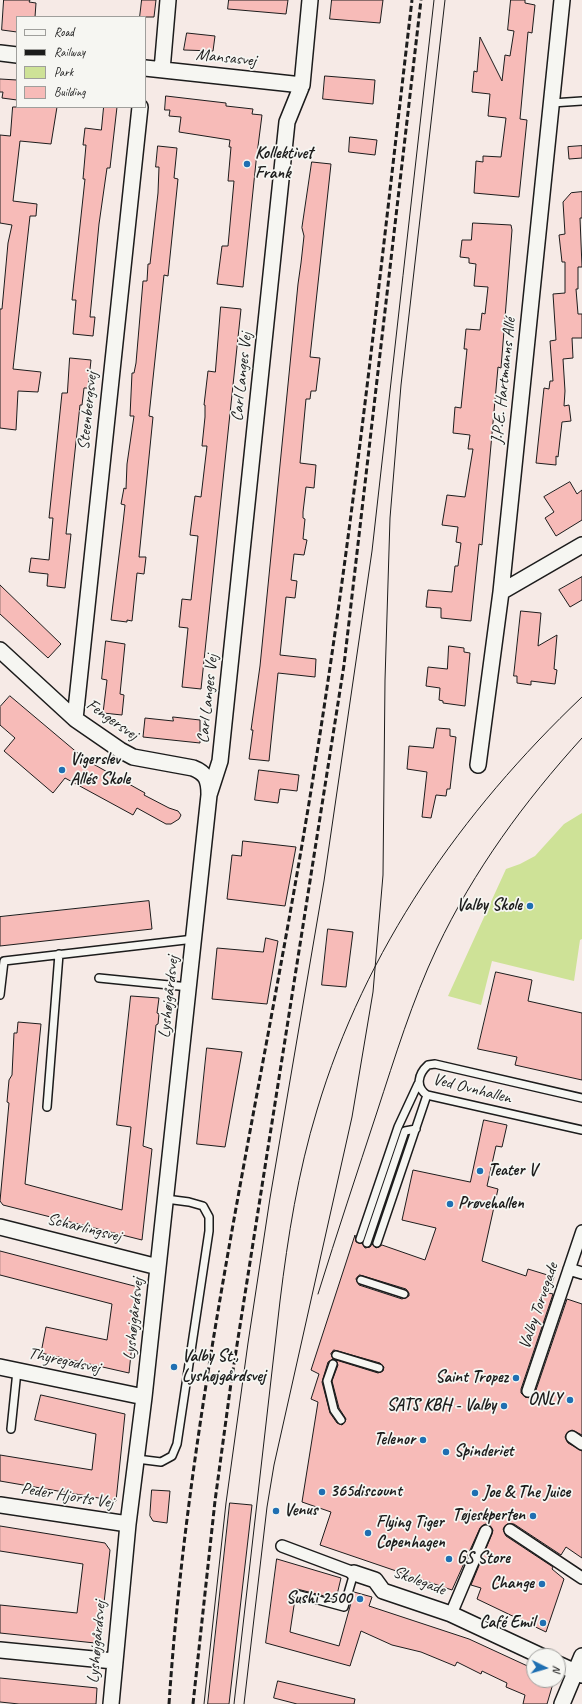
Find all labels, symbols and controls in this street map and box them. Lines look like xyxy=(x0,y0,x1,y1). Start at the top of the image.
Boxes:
legend xyxy=(16,16,146,108)
text: Road xyxy=(54,24,74,40)
text: Railway xyxy=(54,44,85,60)
street label: Mansasvej xyxy=(195,45,257,71)
text: Park xyxy=(54,64,73,80)
text: Building xyxy=(54,84,86,100)
place label: Kollektivet Frank xyxy=(255,144,313,184)
marker: Kollektivet Frank xyxy=(242,159,252,169)
street label: J.P.E. Hartmanns Allé xyxy=(487,317,521,445)
street label: Carl Langes Vej xyxy=(227,332,257,422)
street label: Steenbergsvej xyxy=(74,371,102,451)
street label: Carl Langes Vej xyxy=(193,654,223,744)
street label: Fengersvej xyxy=(82,695,142,745)
place label: Vigerslev Allés Skole xyxy=(70,750,130,790)
marker: Vigerslev Allés Skole xyxy=(57,765,67,775)
place label: Valby Skole xyxy=(456,896,522,916)
marker: Valby Skole xyxy=(525,901,535,911)
street label: Lyshøjgårdsvej xyxy=(155,955,183,1039)
street label: Ved Ovnhallen xyxy=(431,1069,513,1109)
place label: Teater V xyxy=(488,1161,537,1181)
marker: Teater V xyxy=(475,1166,485,1176)
place label: Prøvehallen xyxy=(458,1194,524,1214)
marker: Prøvehallen xyxy=(445,1199,455,1209)
street label: Scharlingsvej xyxy=(45,1209,123,1247)
street label: Valby Torvegade xyxy=(515,1260,563,1352)
street label: Lyshøjgårdsvej xyxy=(120,1277,148,1361)
street label: Thyregodsvej xyxy=(26,1343,102,1379)
place label: Valby St., Lyshøjgårdsvej xyxy=(182,1347,266,1387)
marker: Valby St., Lyshøjgårdsvej xyxy=(169,1362,179,1372)
place label: Saint Tropez xyxy=(435,1368,508,1388)
marker: Saint Tropez xyxy=(511,1373,521,1383)
place label: ONLY xyxy=(528,1390,562,1410)
marker: ONLY xyxy=(565,1395,575,1405)
place label: SATS KBH - Valby xyxy=(387,1396,496,1416)
marker: SATS KBH - Valby xyxy=(499,1401,509,1411)
place label: Telenor xyxy=(374,1430,415,1450)
marker: Telenor xyxy=(418,1435,428,1445)
place label: Spinderiet xyxy=(454,1442,513,1462)
marker: Spinderiet xyxy=(441,1447,451,1457)
street label: Peder Hjorts Vej xyxy=(19,1479,115,1513)
place label: 365discount xyxy=(330,1482,402,1502)
place label: Joe & The Juice xyxy=(483,1483,570,1503)
marker: 365discount xyxy=(317,1487,327,1497)
marker: Joe & The Juice xyxy=(470,1488,480,1498)
place label: Venus xyxy=(284,1501,318,1521)
marker: Venus xyxy=(271,1506,281,1516)
place label: Tøjeskperten xyxy=(452,1506,525,1526)
marker: Tøjeskperten xyxy=(528,1511,538,1521)
place label: Flying Tiger Copenhagen xyxy=(376,1513,445,1553)
marker: Flying Tiger Copenhagen xyxy=(363,1528,373,1538)
place label: GS Store xyxy=(457,1549,510,1569)
marker: GS Store xyxy=(444,1554,454,1564)
street label: Skolegade xyxy=(390,1562,448,1600)
place label: Change xyxy=(491,1574,534,1594)
marker: Change xyxy=(537,1579,547,1589)
place label: Sushi 2500 xyxy=(286,1589,352,1609)
marker: Sushi 2500 xyxy=(355,1594,365,1604)
street label: Lyshøjgårdsvej xyxy=(83,1600,111,1684)
place label: Café Emil xyxy=(479,1613,535,1633)
marker: Café Emil xyxy=(538,1618,548,1628)
north arrow xyxy=(526,1648,566,1688)
text: N xyxy=(550,1665,564,1673)

